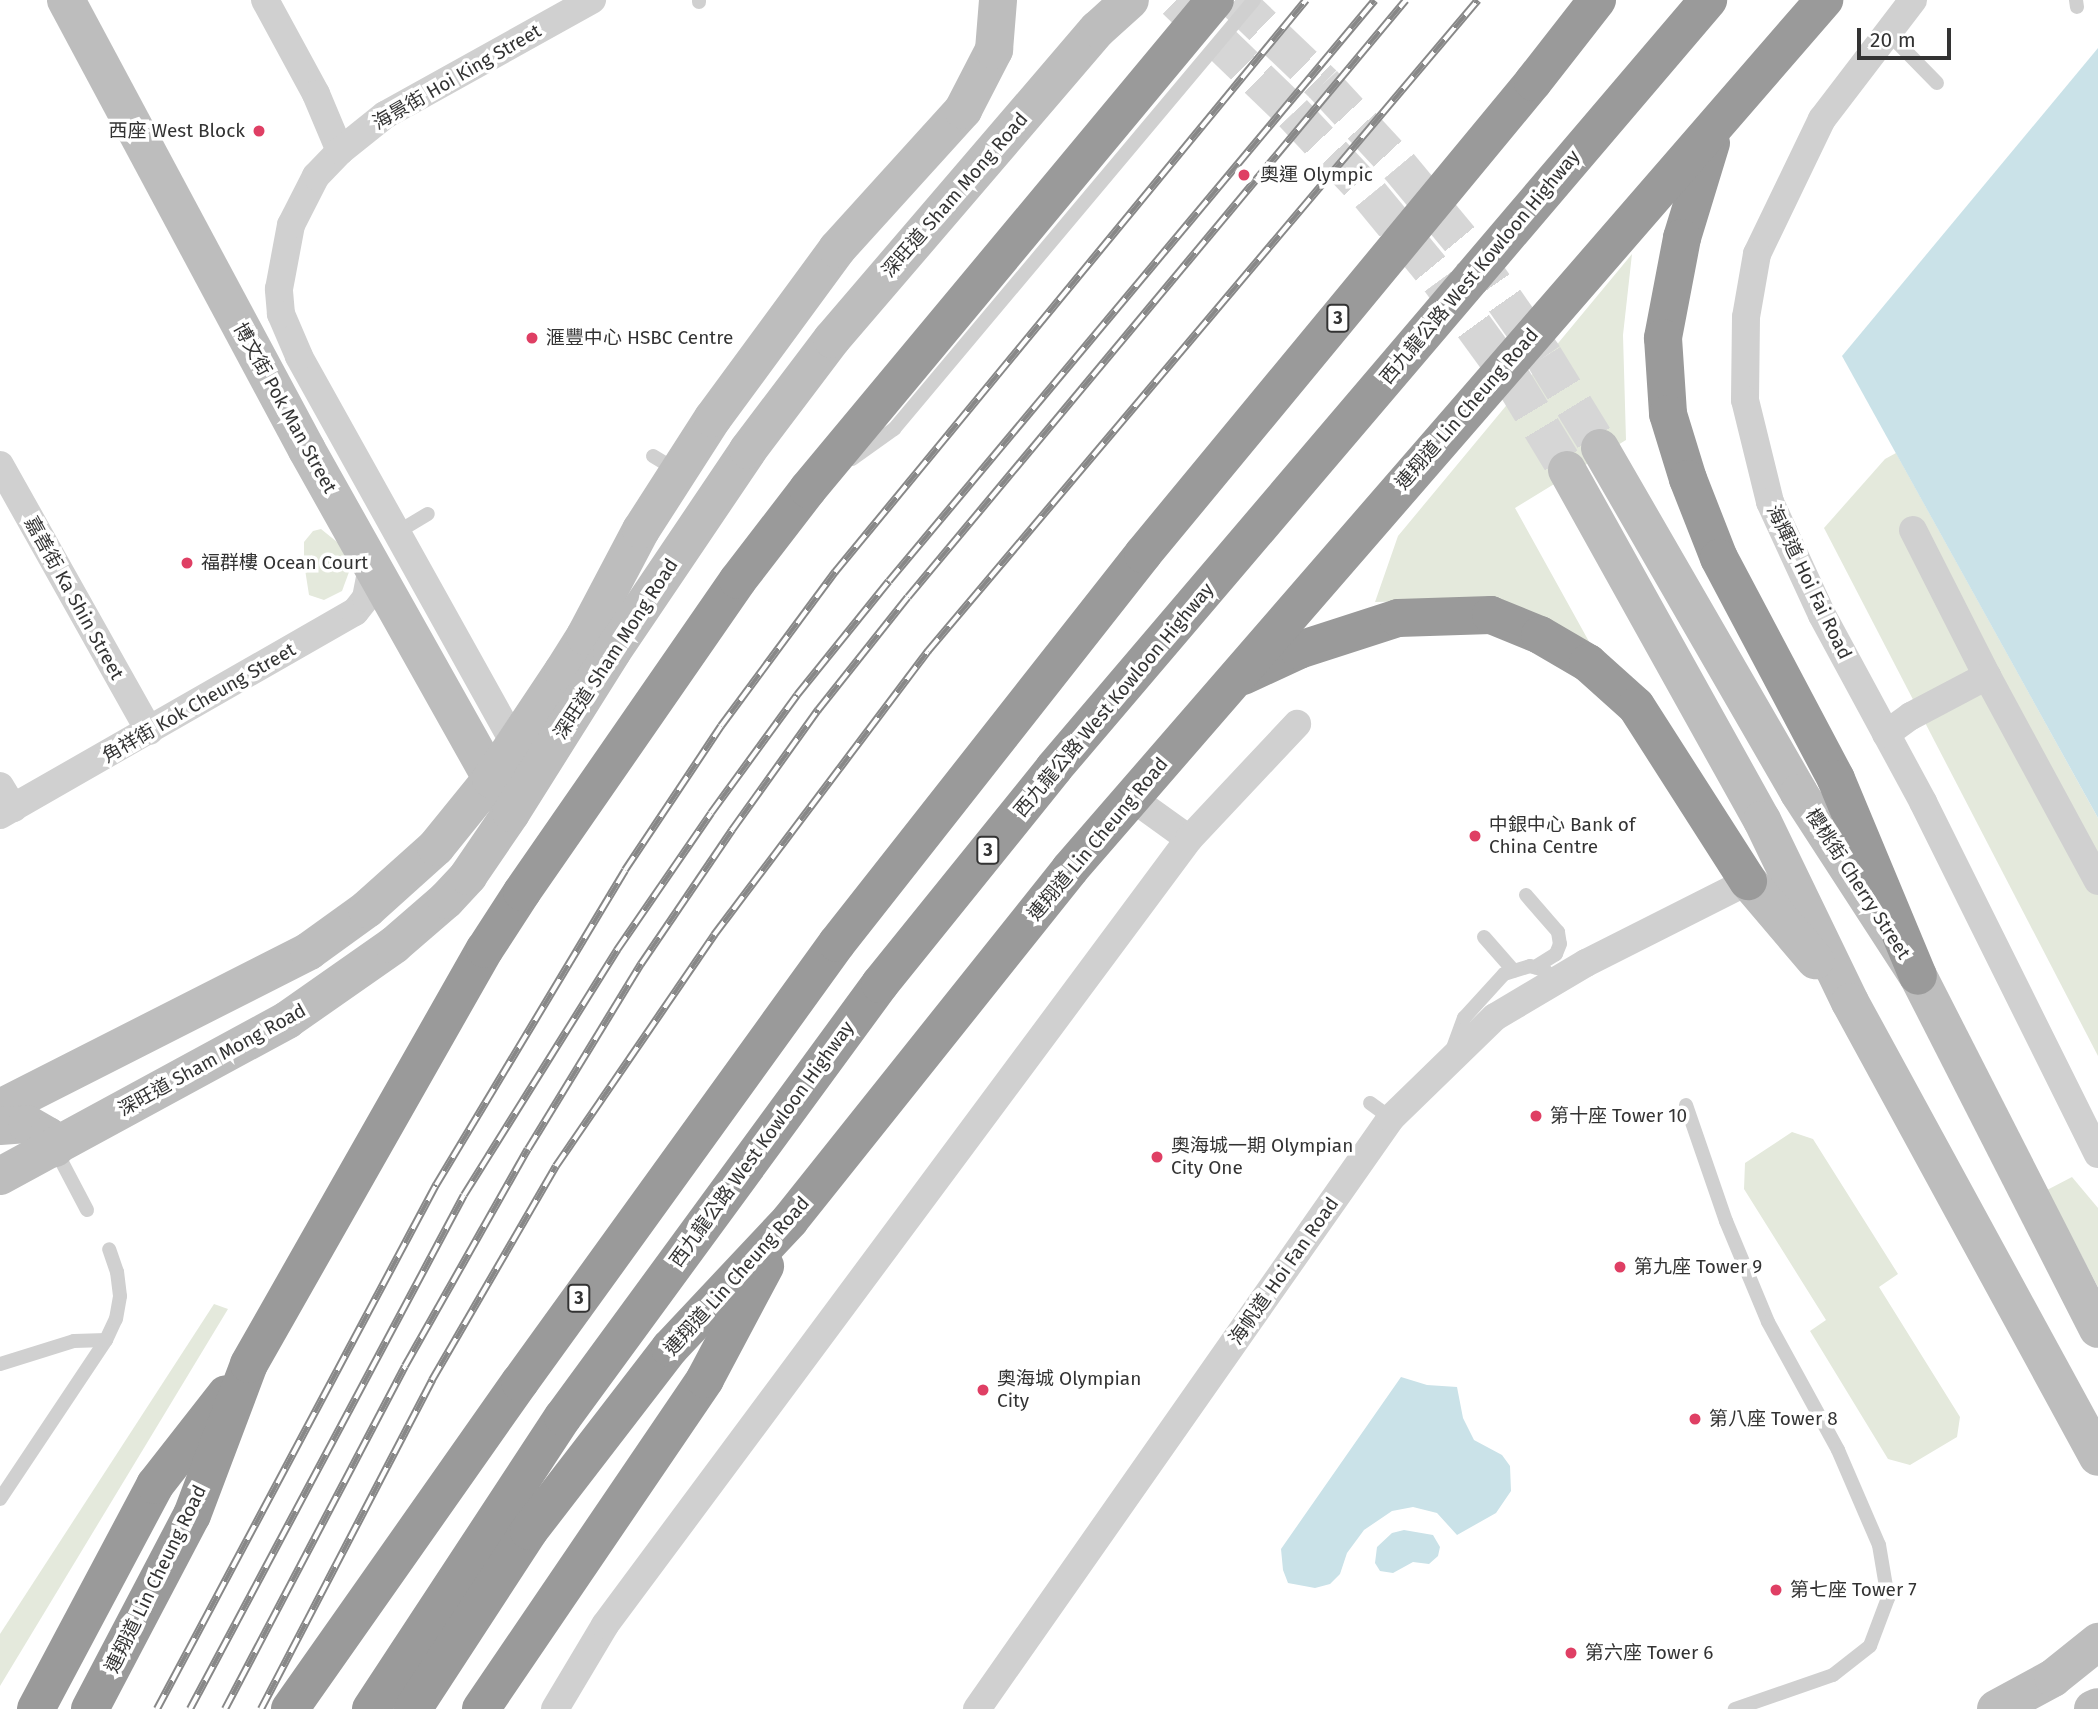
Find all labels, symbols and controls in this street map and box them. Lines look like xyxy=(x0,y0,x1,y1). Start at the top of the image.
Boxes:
scale bar xyxy=(1860,14,1954,58)
street label: 海景街 Hoi King Street xyxy=(369,19,545,135)
text: 20 m xyxy=(1870,27,1916,53)
street label: 深旺道 Sham Mong Road xyxy=(877,108,1033,282)
place label: 西座 West Block xyxy=(108,120,245,142)
marker: 西座 West Block xyxy=(251,123,267,139)
street label: 西九龍公路 West Kowloon Highway xyxy=(1375,145,1585,389)
place label: 奧運 Olympic xyxy=(1260,164,1373,186)
marker: 奧運 Olympic xyxy=(1234,165,1254,185)
road number: 3 xyxy=(1326,304,1350,332)
street label: 博文街 Pok Man Street xyxy=(229,319,341,497)
street label: 連翔道 Lin Cheung Road xyxy=(1391,324,1543,494)
place label: 滙豐中心 HSBC Centre xyxy=(546,327,733,349)
marker: 滙豐中心 HSBC Centre xyxy=(524,330,540,346)
street label: 海輝道 Hoi Fai Road xyxy=(1762,501,1856,663)
street label: 嘉善街 Ka Shin Street xyxy=(20,512,128,684)
place label: 福群樓 Ocean Court xyxy=(201,552,368,574)
street label: 深旺道 Sham Mong Road xyxy=(549,554,683,744)
marker: 福群樓 Ocean Court xyxy=(179,555,195,571)
street label: 西九龍公路 West Kowloon Highway xyxy=(1009,578,1219,822)
street label: 角祥街 Kok Cheung Street xyxy=(98,638,300,768)
street label: 連翔道 Lin Cheung Road xyxy=(1023,753,1173,925)
street label: 櫻桃街 Cherry Street xyxy=(1801,805,1915,963)
place label: 中銀中心 Bank of China Centre xyxy=(1489,814,1635,858)
marker: 中銀中心 Bank of China Centre xyxy=(1467,828,1483,844)
road number: 3 xyxy=(976,836,1000,864)
street label: 深旺道 Sham Mong Road xyxy=(114,999,310,1121)
street label: 西九龍公路 West Kowloon Highway xyxy=(665,1017,859,1271)
place label: 第十座 Tower 10 xyxy=(1550,1105,1687,1127)
marker: 第十座 Tower 10 xyxy=(1528,1108,1544,1124)
place label: 奧海城一期 Olympian City One xyxy=(1171,1135,1353,1179)
marker: 奧海城一期 Olympian City One xyxy=(1149,1149,1165,1165)
street label: 連翔道 Lin Cheung Road xyxy=(660,1192,814,1360)
street label: 海帆道 Hoi Fan Road xyxy=(1224,1193,1344,1349)
place label: 第九座 Tower 9 xyxy=(1634,1256,1762,1278)
marker: 第九座 Tower 9 xyxy=(1612,1259,1628,1275)
road number: 3 xyxy=(567,1283,591,1312)
place label: 奧海城 Olympian City xyxy=(997,1368,1141,1412)
marker: 奧海城 Olympian City xyxy=(975,1382,991,1398)
place label: 第八座 Tower 8 xyxy=(1709,1408,1838,1430)
marker: 第八座 Tower 8 xyxy=(1687,1411,1703,1427)
street label: 連翔道 Lin Cheung Road xyxy=(101,1481,211,1677)
place label: 第七座 Tower 7 xyxy=(1790,1579,1917,1601)
marker: 第七座 Tower 7 xyxy=(1768,1582,1784,1598)
place label: 第六座 Tower 6 xyxy=(1585,1642,1713,1664)
marker: 第六座 Tower 6 xyxy=(1563,1645,1579,1661)

